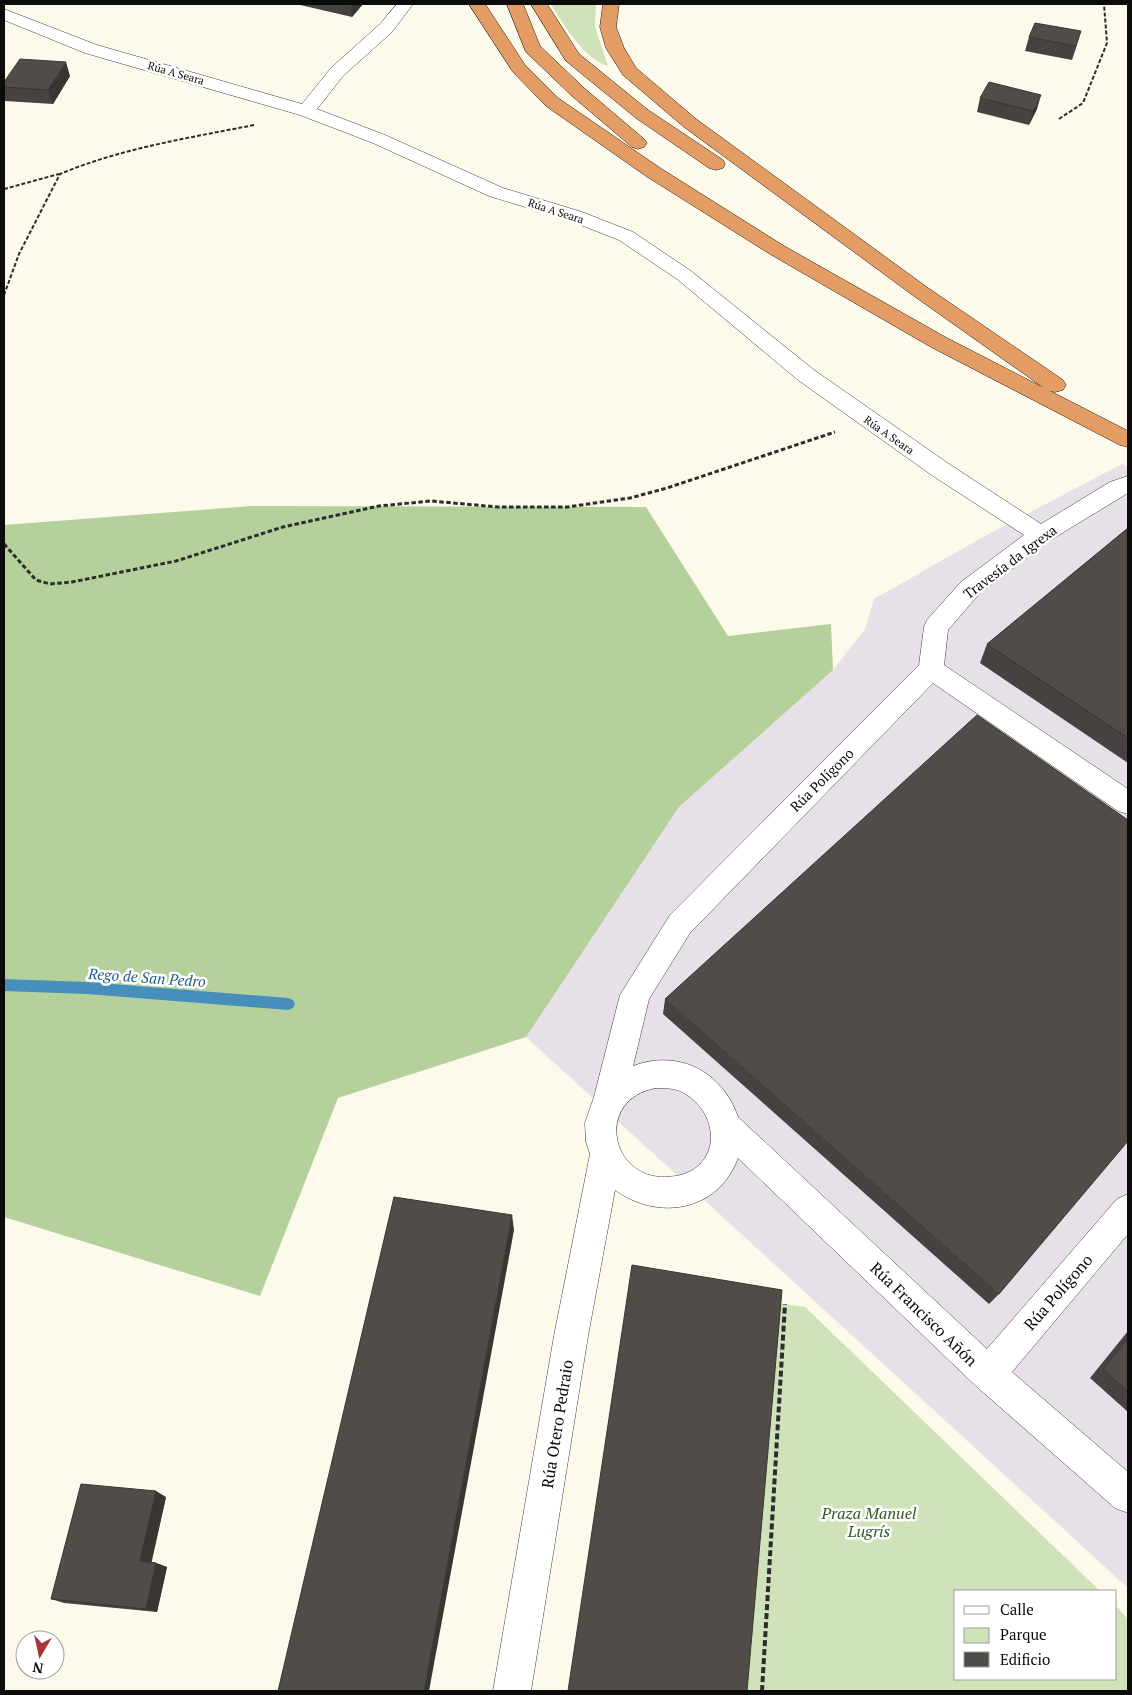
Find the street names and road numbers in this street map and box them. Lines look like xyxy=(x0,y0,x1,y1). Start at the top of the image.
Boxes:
street label: Rúa A Seara xyxy=(146,58,206,88)
street label: Rúa A Seara xyxy=(526,195,586,227)
street label: Rúa A Seara xyxy=(861,413,917,458)
street label: Travesía da Igrexa xyxy=(959,520,1060,603)
street label: Rúa Polígono xyxy=(786,744,858,816)
street label: Rúa Polígono xyxy=(1019,1249,1097,1335)
street label: Rúa Francisco Añón xyxy=(866,1257,983,1371)
street label: Rúa Otero Pedraio xyxy=(536,1358,578,1490)

